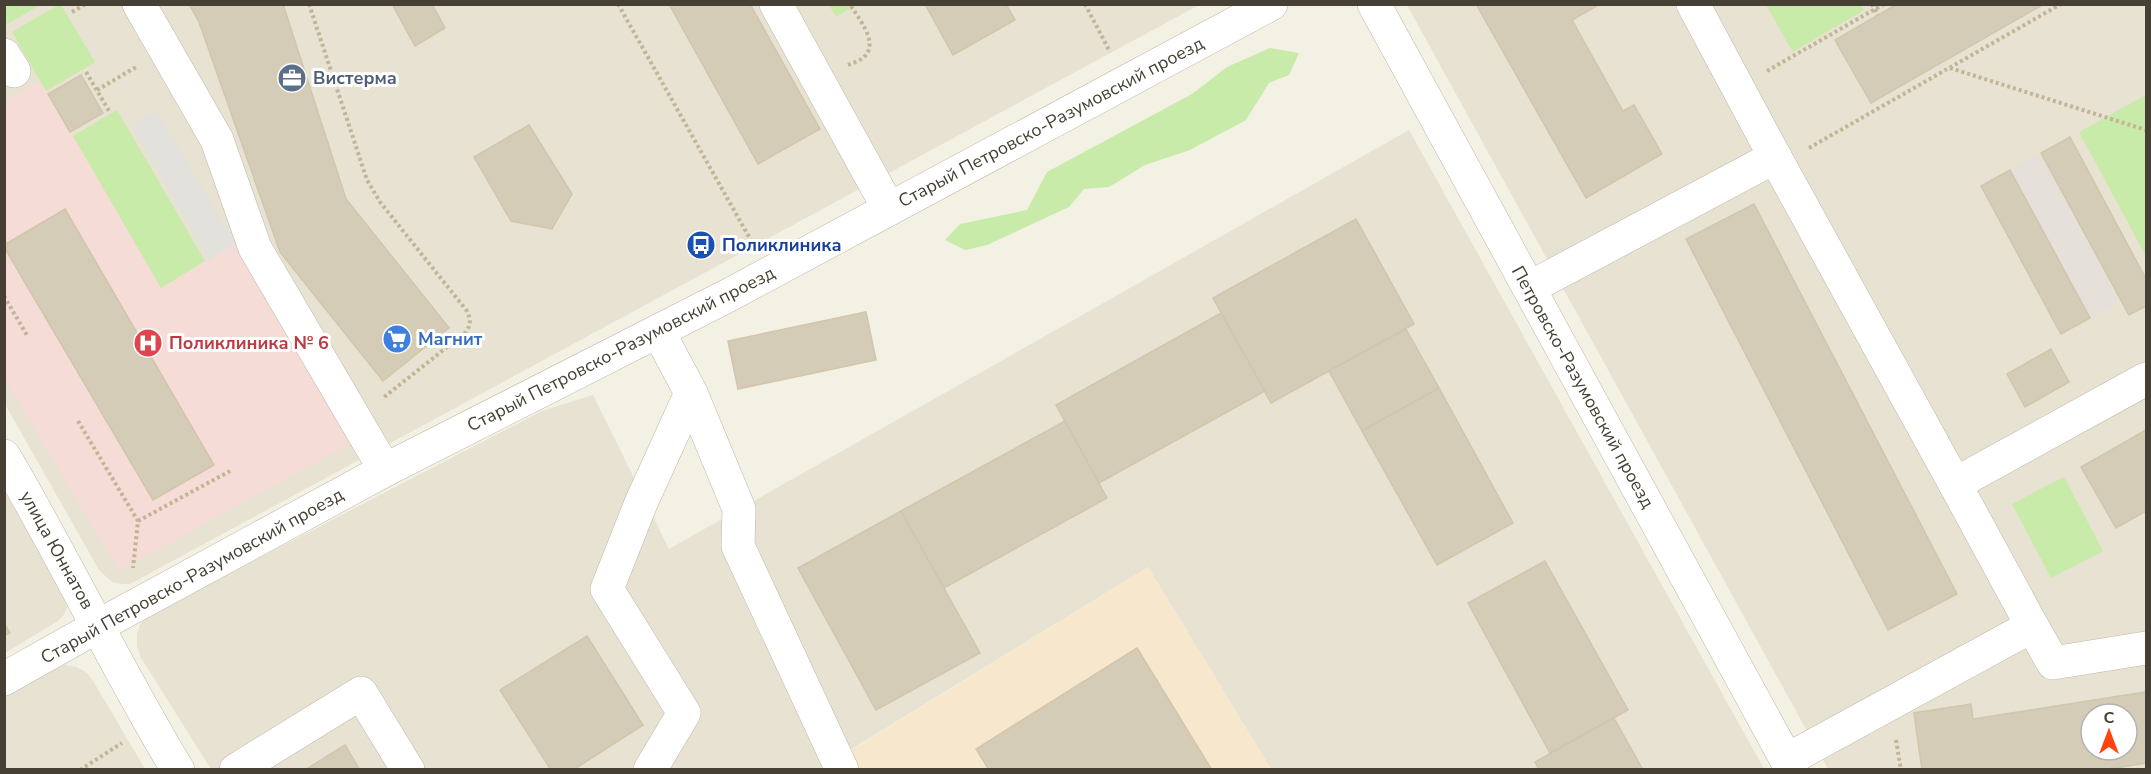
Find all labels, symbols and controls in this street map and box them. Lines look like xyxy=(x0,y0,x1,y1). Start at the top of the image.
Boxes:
street label: Старый Петровско-Разумовский проезд xyxy=(894,31,1208,213)
office icon: Вистерма xyxy=(276,62,308,94)
place label: Вистерма xyxy=(313,66,397,90)
bus stop icon: Поликлиника xyxy=(685,229,717,261)
place label: Поликлиника xyxy=(722,233,842,257)
street label: Старый Петровско-Разумовский проезд xyxy=(463,260,779,437)
street label: Петровско-Разумовский проезд xyxy=(1506,261,1660,513)
supermarket icon: Магнит xyxy=(381,323,413,355)
hospital icon: Поликлиника № 6 xyxy=(132,327,164,359)
place label: Магнит xyxy=(418,327,483,351)
place label: Поликлиника № 6 xyxy=(169,331,329,355)
street label: Старый Петровско-Разумовский проезд xyxy=(36,482,348,670)
street label: улица Юннатов xyxy=(15,487,100,614)
north arrow xyxy=(2079,702,2139,762)
text: С xyxy=(2104,707,2115,729)

